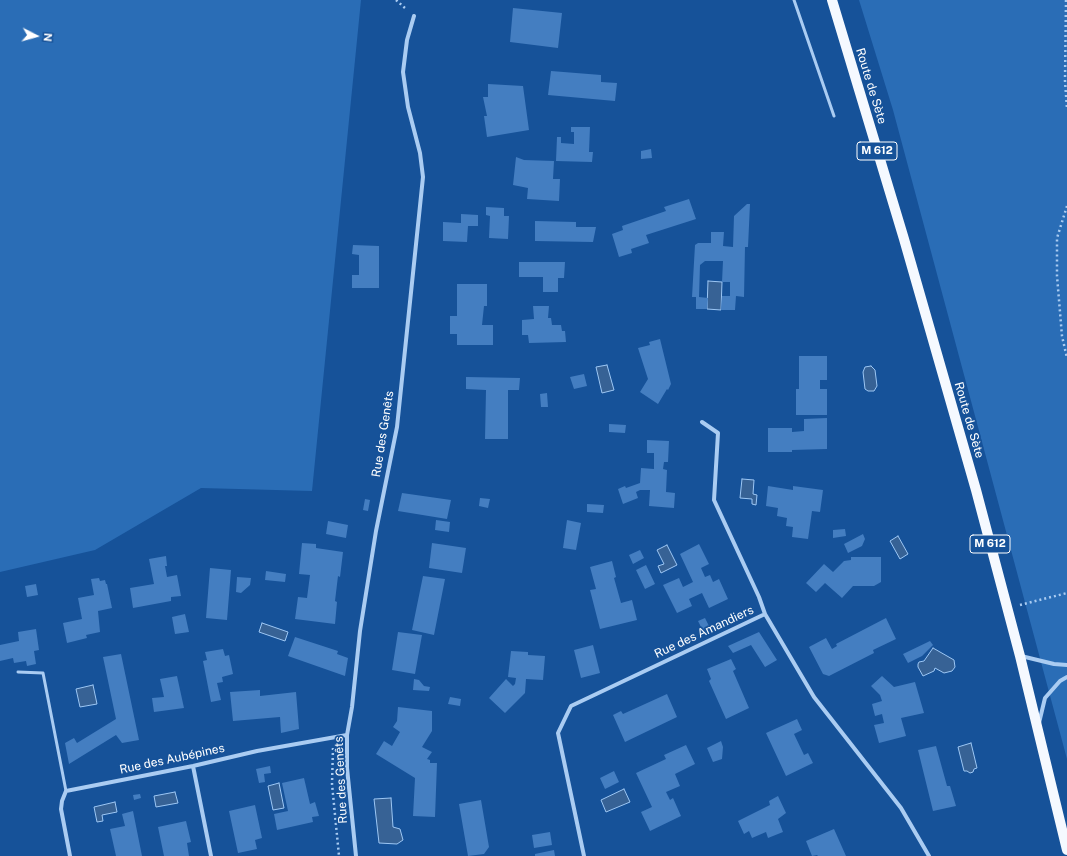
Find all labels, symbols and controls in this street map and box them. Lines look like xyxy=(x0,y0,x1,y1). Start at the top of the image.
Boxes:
north arrow xyxy=(16,16,56,56)
text: N xyxy=(42,32,54,42)
street label: Route de Sète xyxy=(853,46,889,126)
road number: M 612 xyxy=(857,142,897,160)
street label: Route de Sète xyxy=(951,380,987,460)
street label: Rue des Genêts xyxy=(369,390,397,478)
road number: M 612 xyxy=(970,535,1010,553)
street label: Rue des Amandiers xyxy=(652,603,756,661)
street label: Rue des Genêts xyxy=(332,736,350,824)
street label: Rue des Aubépines xyxy=(118,741,226,777)

